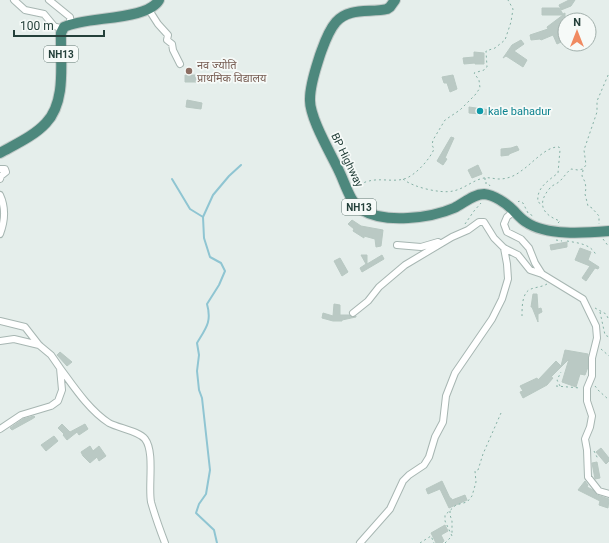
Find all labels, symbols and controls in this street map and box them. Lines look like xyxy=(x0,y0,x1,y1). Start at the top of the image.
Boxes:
scale bar xyxy=(14,12,104,38)
north arrow xyxy=(557,12,597,52)
text: N xyxy=(573,16,581,29)
text: 100 m xyxy=(20,19,54,33)
road number: NH13 xyxy=(44,46,78,62)
place label: नव ज्योति प्राथमिक विद्यालय xyxy=(197,59,267,85)
marker: नव ज्योति प्राथमिक विद्यालय xyxy=(184,66,194,76)
place label: kale bahadur xyxy=(488,105,551,118)
marker: kale bahadur xyxy=(475,106,485,116)
street label: BP Highway xyxy=(328,131,366,190)
road number: NH13 xyxy=(342,199,376,215)

